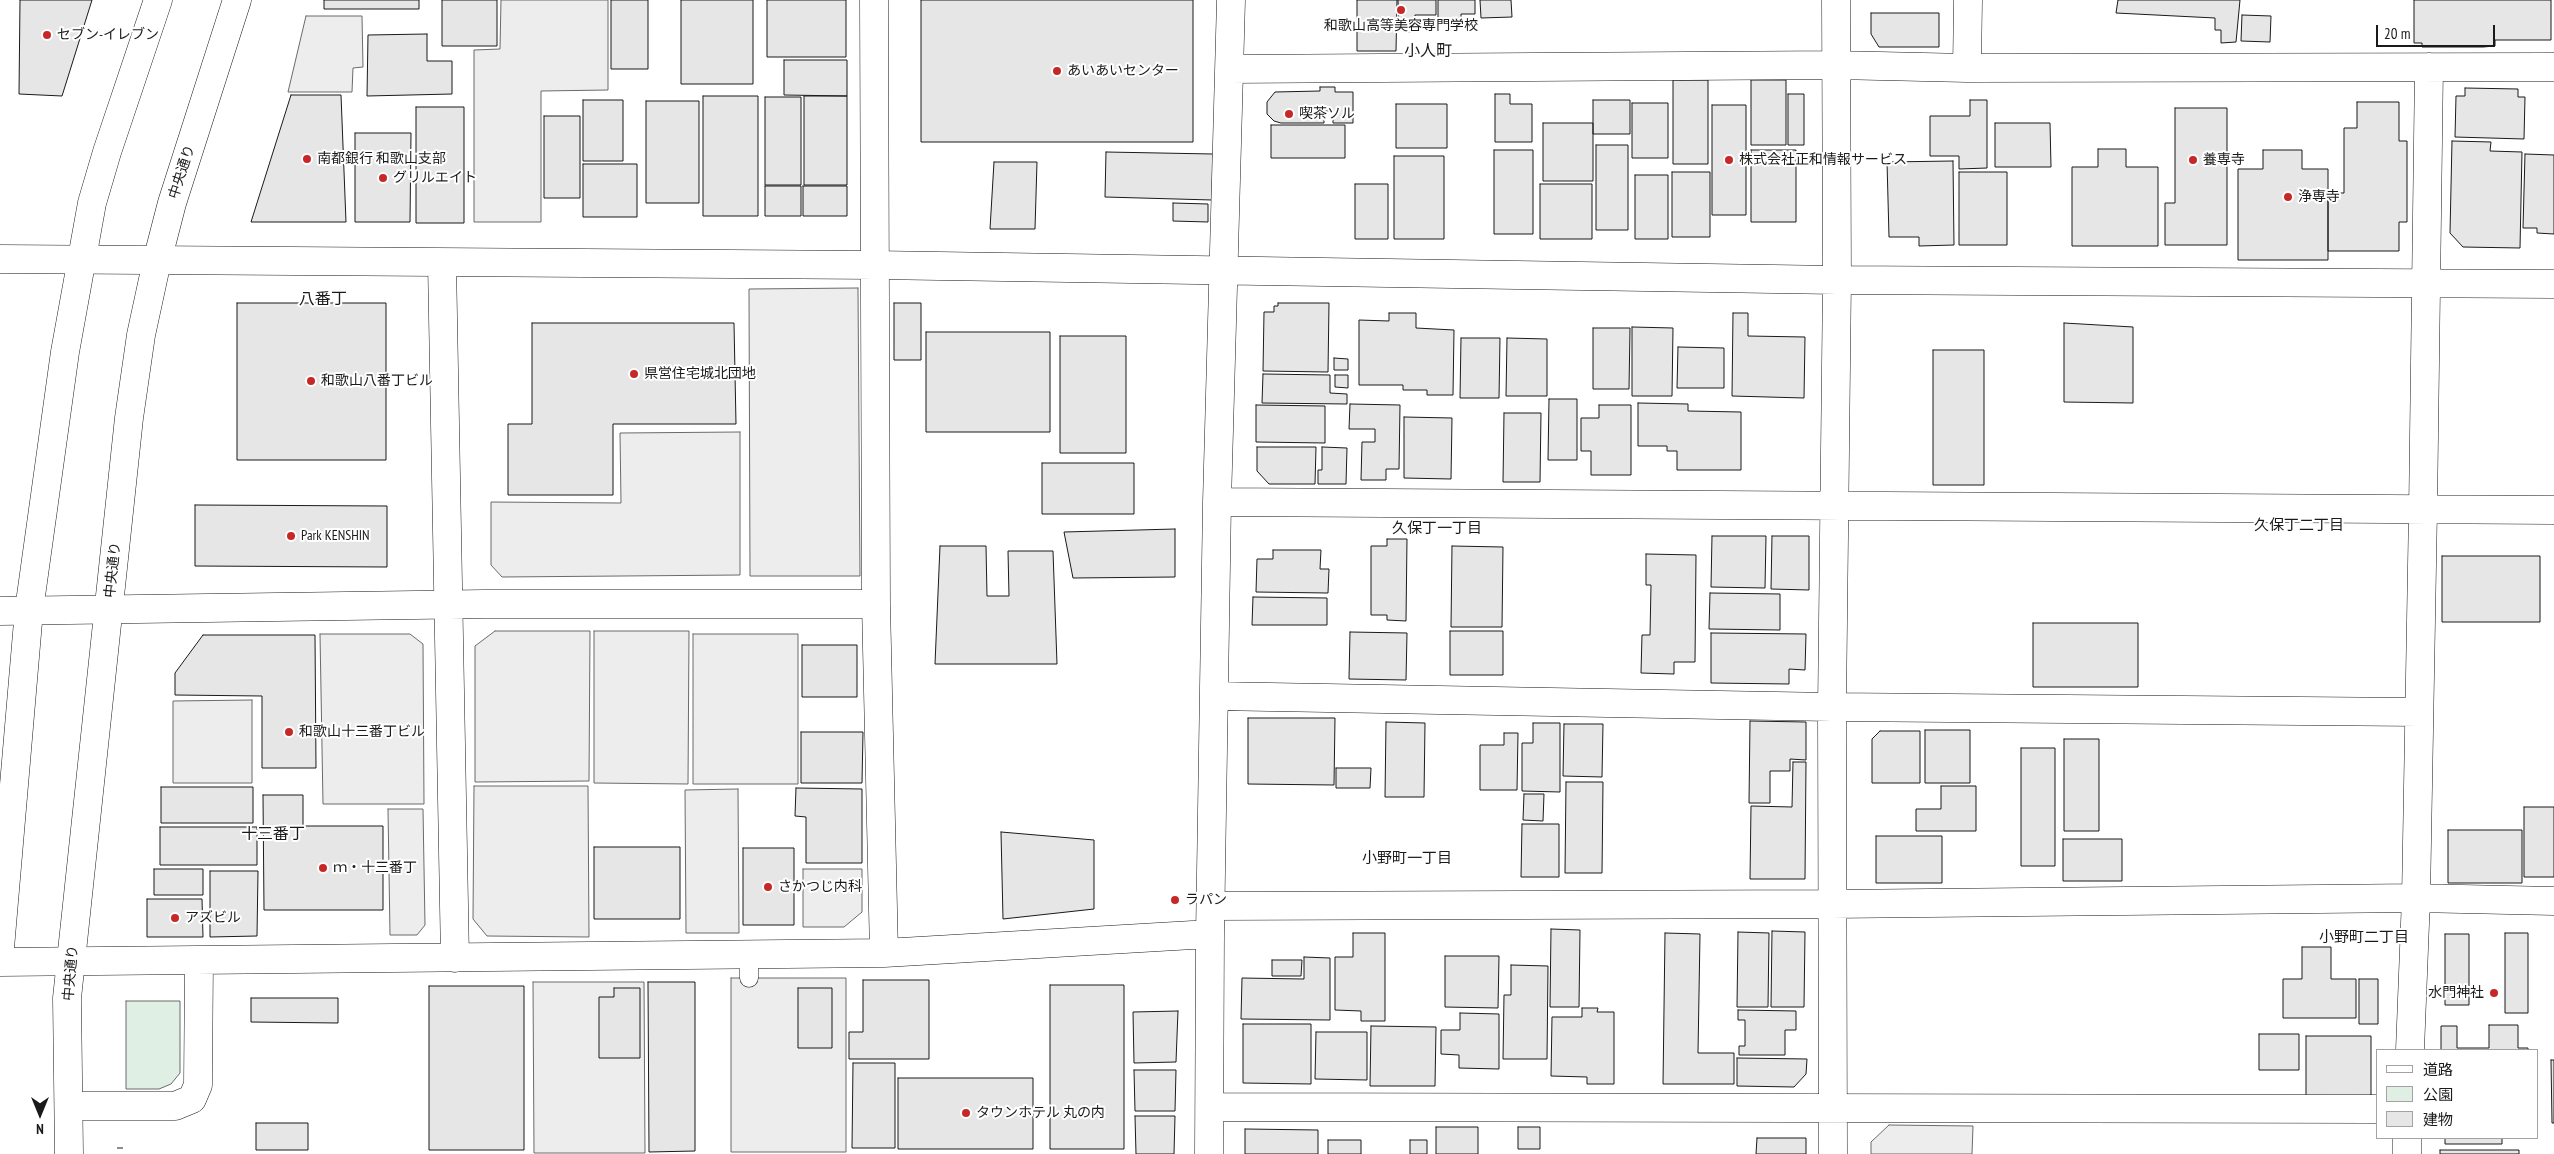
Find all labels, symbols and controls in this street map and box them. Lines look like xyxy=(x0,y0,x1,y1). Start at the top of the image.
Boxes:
marker: 和歌山高等美容専門学校 xyxy=(1395,4,1407,16)
scale bar xyxy=(2379,15,2498,47)
place label: 和歌山高等美容専門学校 xyxy=(1324,18,1478,34)
text: 20 m xyxy=(2384,24,2410,43)
place label: セブン-イレブン xyxy=(57,27,159,43)
marker: セブン-イレブン xyxy=(41,29,53,41)
district label: 小人町 xyxy=(1404,41,1452,61)
place label: あいあいセンター xyxy=(1067,63,1179,79)
marker: あいあいセンター xyxy=(1051,65,1063,77)
place label: 喫茶ソル xyxy=(1299,106,1355,122)
marker: 喫茶ソル xyxy=(1283,108,1295,120)
street label: 中央通り xyxy=(165,143,199,201)
place label: 南都銀行 和歌山支部 xyxy=(317,151,446,167)
place label: 株式会社正和情報サービス xyxy=(1739,152,1907,168)
place label: 養専寺 xyxy=(2203,152,2245,168)
marker: 南都銀行 和歌山支部 xyxy=(301,153,313,165)
marker: 株式会社正和情報サービス xyxy=(1723,154,1735,166)
marker: 養専寺 xyxy=(2187,154,2199,166)
place label: グリルエイト xyxy=(393,170,477,186)
marker: グリルエイト xyxy=(377,172,389,184)
place label: 浄専寺 xyxy=(2298,189,2340,205)
marker: 浄専寺 xyxy=(2282,191,2294,203)
district label: 八番丁 xyxy=(299,289,347,309)
place label: 県営住宅城北団地 xyxy=(644,366,756,382)
marker: 県営住宅城北団地 xyxy=(628,368,640,380)
place label: 和歌山八番丁ビル xyxy=(321,373,433,389)
marker: 和歌山八番丁ビル xyxy=(305,375,317,387)
district label: 久保丁二丁目 xyxy=(2254,517,2344,535)
district label: 久保丁一丁目 xyxy=(1392,520,1482,538)
place label: Park KENSHIN xyxy=(301,528,370,544)
marker: Park KENSHIN xyxy=(285,530,297,542)
street label: 中央通り xyxy=(102,541,124,599)
place label: 和歌山十三番丁ビル xyxy=(299,724,425,740)
marker: 和歌山十三番丁ビル xyxy=(283,726,295,738)
district label: 十三番丁 xyxy=(241,824,305,844)
district label: 小野町一丁目 xyxy=(1362,850,1452,868)
place label: ｍ・十三番丁 xyxy=(333,860,417,876)
marker: ｍ・十三番丁 xyxy=(317,862,329,874)
place label: さかつじ内科 xyxy=(778,879,862,895)
marker: さかつじ内科 xyxy=(762,881,774,893)
place label: ラパン xyxy=(1185,892,1227,908)
marker: ラパン xyxy=(1169,894,1181,906)
place label: アズビル xyxy=(185,910,241,926)
marker: アズビル xyxy=(169,912,181,924)
district label: 小野町二丁目 xyxy=(2319,929,2409,947)
street label: 中央通り xyxy=(60,944,82,1002)
place label: 水門神社 xyxy=(2428,985,2484,1001)
marker: 水門神社 xyxy=(2488,987,2500,999)
legend xyxy=(2376,1049,2539,1139)
text: 道路 xyxy=(2423,1060,2453,1079)
text: 公園 xyxy=(2423,1085,2453,1104)
north arrow xyxy=(15,1089,65,1139)
place label: タウンホテル 丸の内 xyxy=(976,1105,1105,1121)
marker: タウンホテル 丸の内 xyxy=(960,1107,972,1119)
text: 建物 xyxy=(2423,1110,2453,1129)
text: N xyxy=(36,1120,44,1138)

